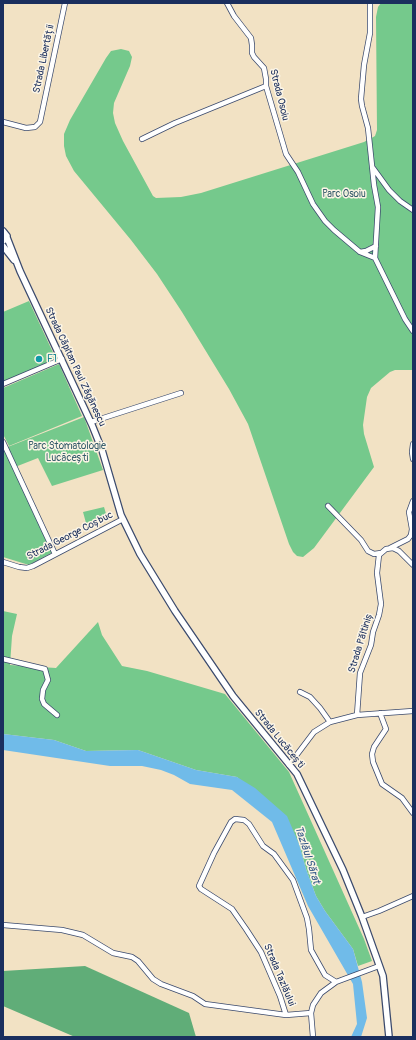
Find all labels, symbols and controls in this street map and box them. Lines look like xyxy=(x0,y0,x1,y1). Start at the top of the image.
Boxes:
street label: Strada Libertății xyxy=(31,24,57,94)
street label: Strada Osoiu xyxy=(267,68,291,122)
park label: Parc Osoiu xyxy=(322,188,366,200)
street label: Strada Căpitan Paul Zăgănescu xyxy=(42,305,108,429)
place label: F1 xyxy=(47,353,57,365)
marker: F1 xyxy=(34,354,44,364)
park label: Parc Stomatologie Lucăcești xyxy=(28,440,106,464)
street label: Strada George Coșbuc xyxy=(25,509,115,563)
street label: Strada Păltiniș xyxy=(346,612,376,674)
street label: Strada Lucăcești xyxy=(252,707,306,771)
water label: Tazlăul Sărat xyxy=(291,824,323,886)
street label: Strada Tazlăului xyxy=(261,942,297,1008)

